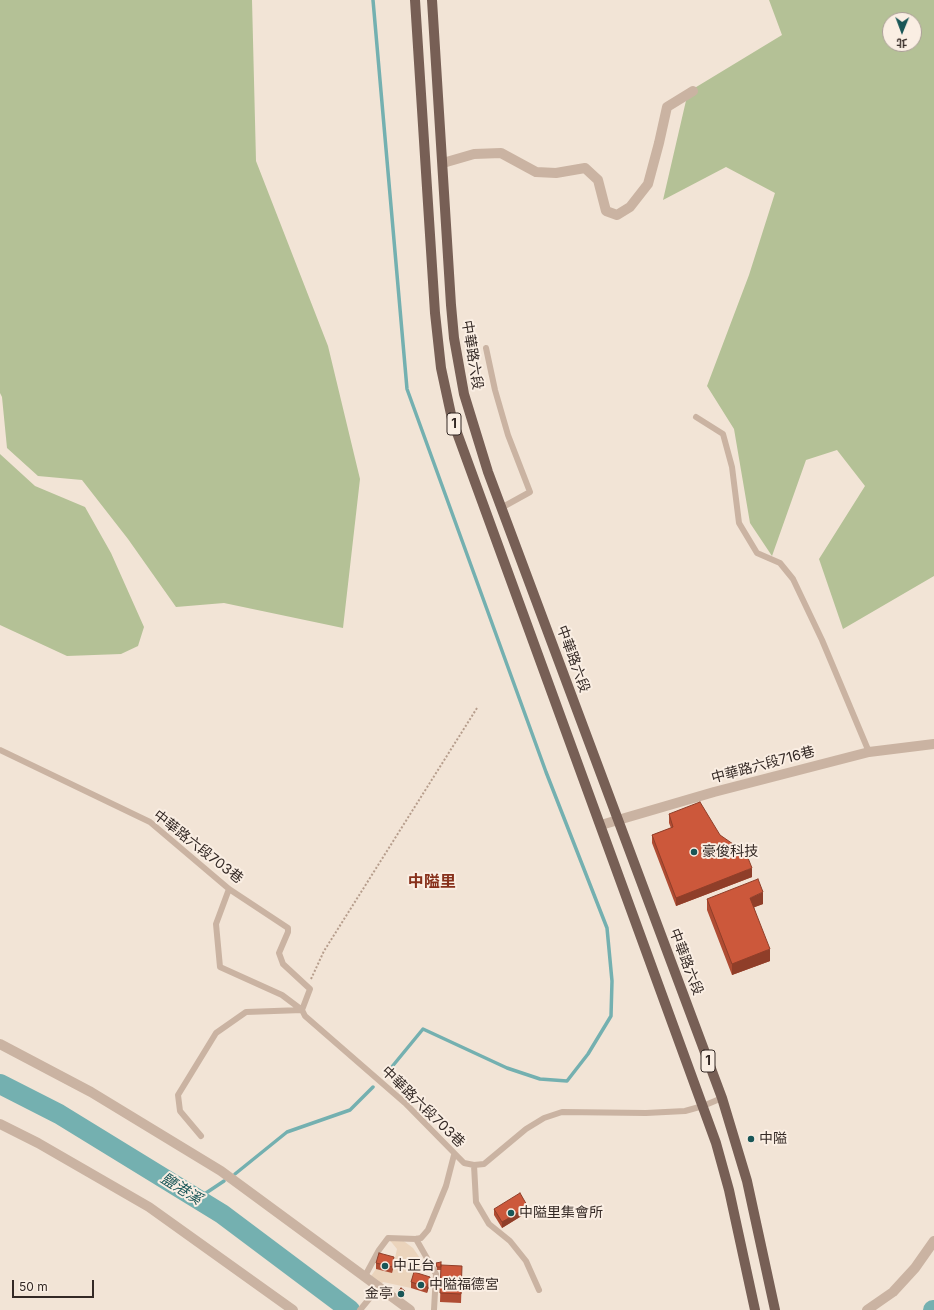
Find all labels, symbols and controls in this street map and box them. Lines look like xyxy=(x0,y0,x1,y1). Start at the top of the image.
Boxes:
north arrow xyxy=(882,12,922,52)
text: 北 xyxy=(896,36,907,50)
street label: 中華路六段 xyxy=(458,319,486,391)
road number: 1 xyxy=(447,413,461,435)
street label: 中華路六段 xyxy=(553,623,593,695)
street label: 中華路六段716巷 xyxy=(709,743,817,787)
street label: 中華路六段703巷 xyxy=(150,807,246,887)
place label: 豪俊科技 xyxy=(702,844,758,860)
marker: 豪俊科技 xyxy=(689,847,699,857)
district label: 中隘里 xyxy=(408,872,456,892)
street label: 中華路六段 xyxy=(666,926,706,998)
road number: 1 xyxy=(701,1050,715,1072)
street label: 中華路六段703巷 xyxy=(378,1063,468,1151)
place label: 中隘 xyxy=(759,1131,787,1147)
marker: 中隘 xyxy=(746,1134,756,1144)
water label: 鹽港溪 xyxy=(157,1169,205,1209)
place label: 中隘里集會所 xyxy=(519,1205,603,1221)
marker: 中隘里集會所 xyxy=(506,1208,516,1218)
place label: 中正台 xyxy=(393,1258,435,1274)
marker: 中正台 xyxy=(380,1261,390,1271)
scale bar xyxy=(14,1272,96,1298)
place label: 中隘福德宮 xyxy=(429,1277,499,1293)
text: 50 m xyxy=(19,1279,48,1294)
marker: 中隘福德宮 xyxy=(416,1280,426,1290)
place label: 金亭 xyxy=(365,1286,393,1302)
marker: 金亭 xyxy=(396,1289,406,1299)

